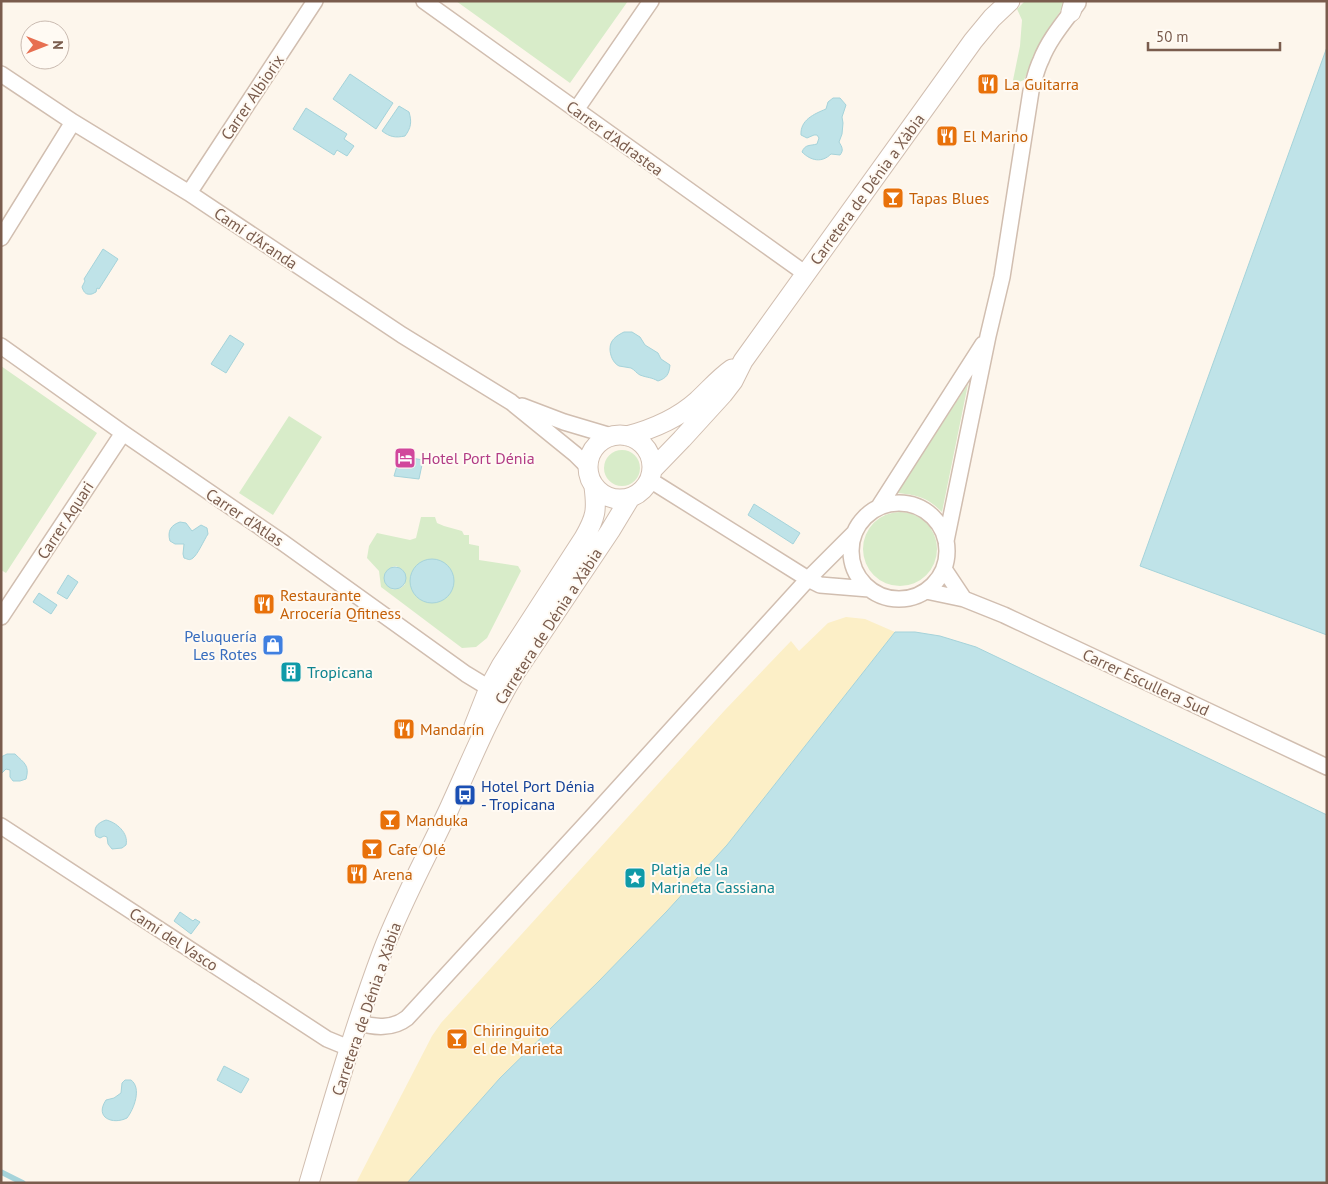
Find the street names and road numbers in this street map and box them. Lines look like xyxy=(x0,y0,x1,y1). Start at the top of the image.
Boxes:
street label: Carrer Albiorix xyxy=(216,51,288,143)
street label: Carrer d'Adrastea xyxy=(563,96,667,180)
street label: Carretera de Dénia a Xàbia xyxy=(805,109,929,269)
street label: Camí d'Aranda xyxy=(210,203,302,273)
street label: Carrer Aquari xyxy=(32,477,98,563)
street label: Carrer d'Atlas xyxy=(202,484,288,550)
street label: Carretera de Dénia a Xàbia xyxy=(490,544,606,708)
street label: Carrer Escullera Sud xyxy=(1079,644,1213,720)
street label: Camí del Vasco xyxy=(126,903,222,975)
street label: Carretera de Dénia a Xàbia xyxy=(327,920,405,1098)

